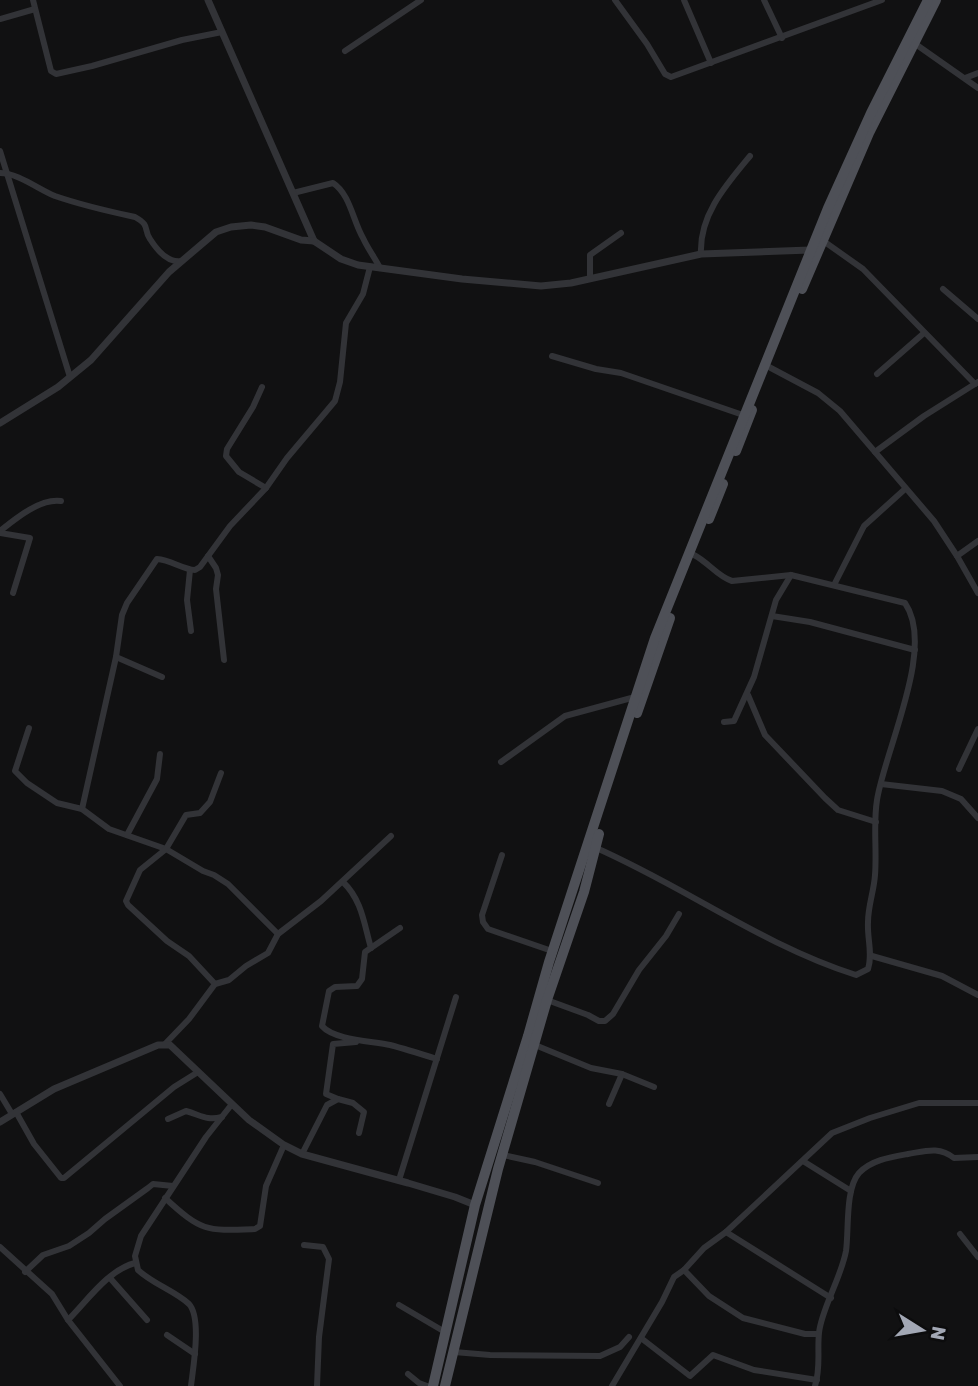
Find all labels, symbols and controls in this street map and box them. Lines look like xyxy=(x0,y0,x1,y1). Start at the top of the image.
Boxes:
north arrow xyxy=(887,1295,957,1365)
text: N xyxy=(926,1324,951,1342)

